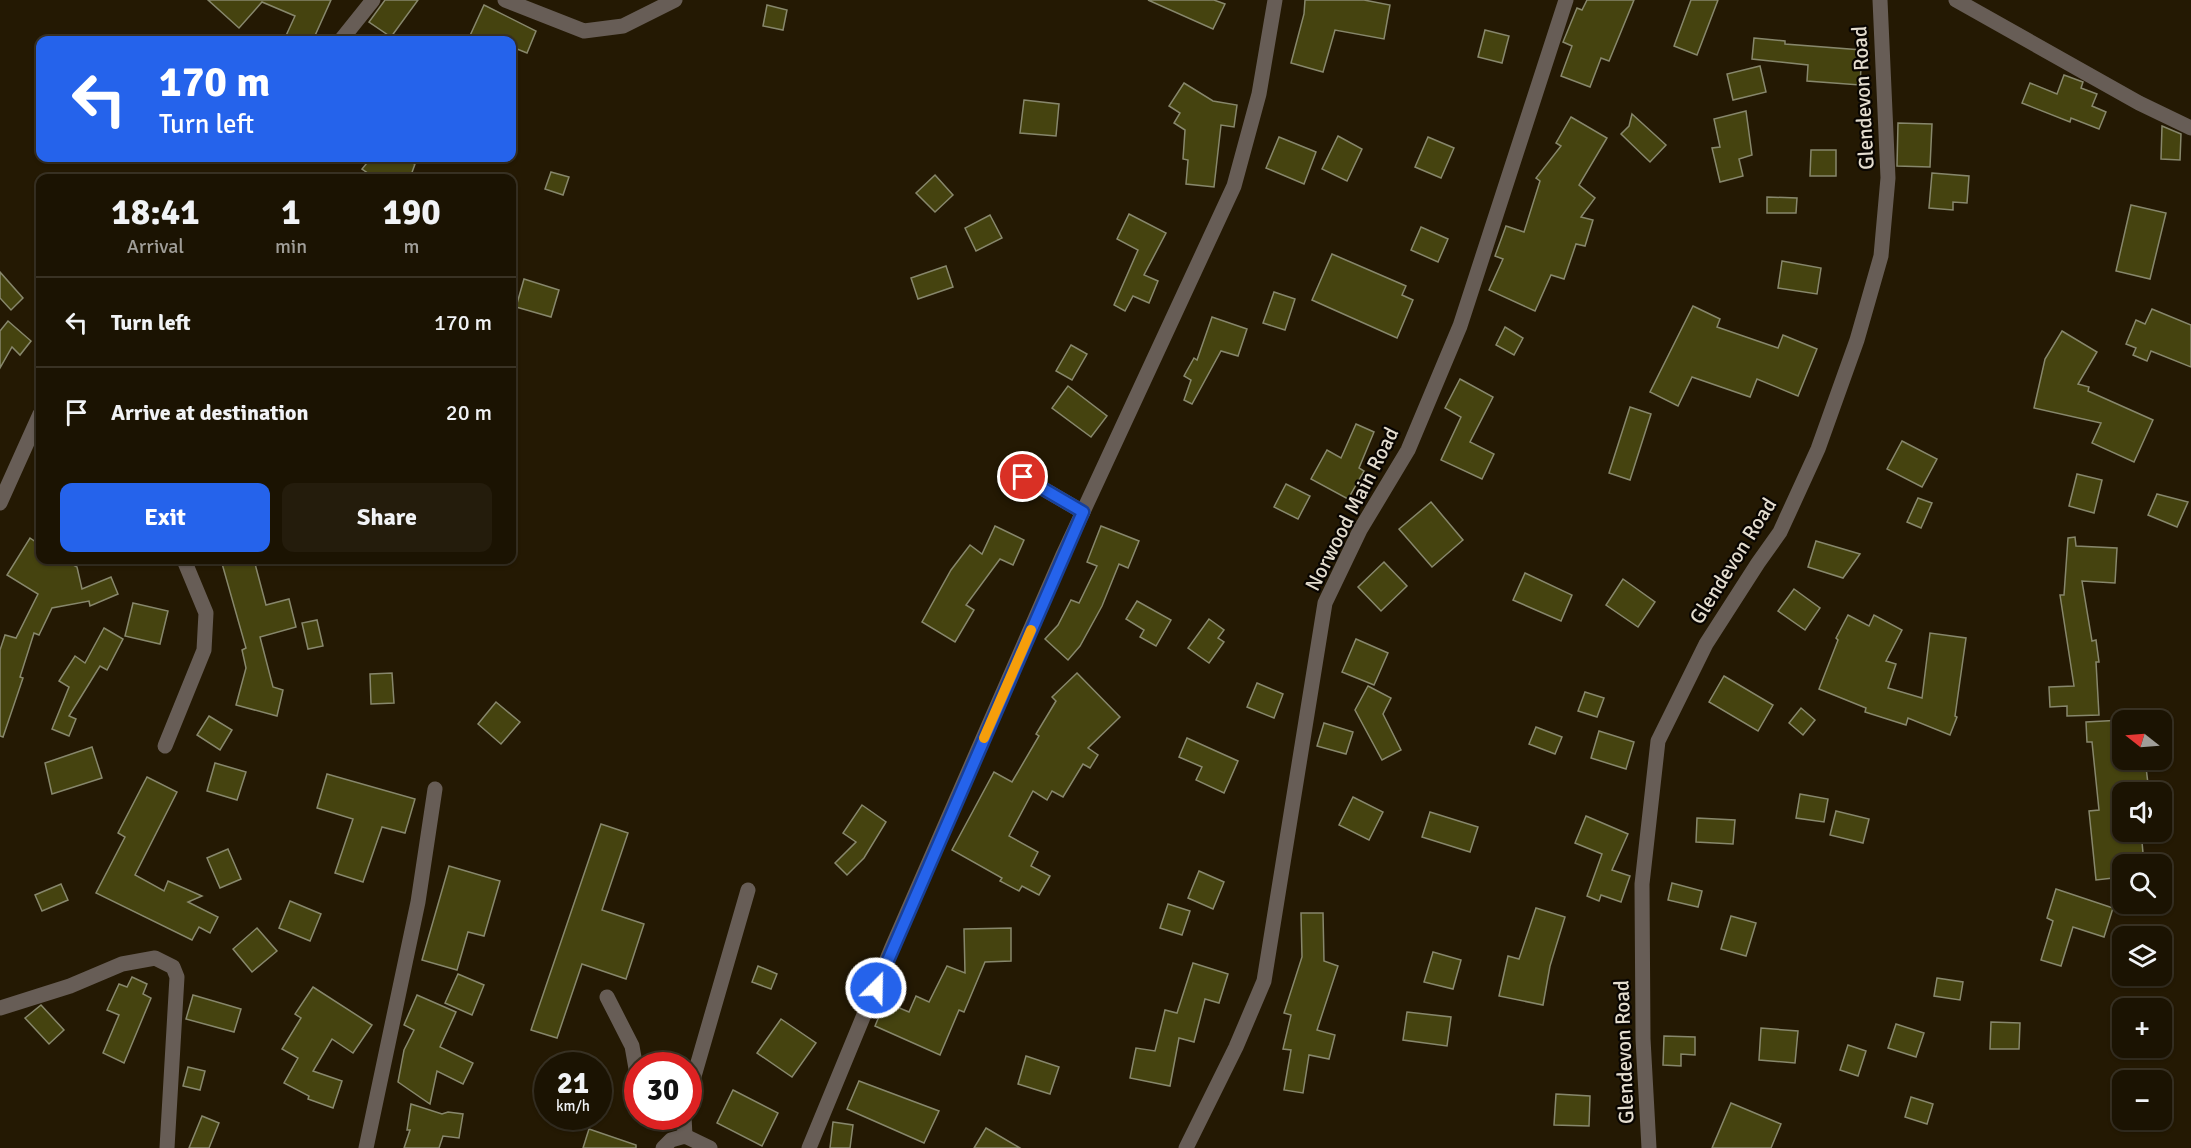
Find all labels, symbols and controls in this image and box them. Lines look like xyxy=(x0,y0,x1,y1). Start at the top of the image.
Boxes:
street label: Glendevon Road xyxy=(1846,25,1880,171)
text: 170 m xyxy=(159,57,270,108)
icon: left xyxy=(60,60,138,138)
text: Turn left xyxy=(159,108,254,141)
text: 18:41 xyxy=(111,190,200,235)
text: 1 xyxy=(281,190,301,235)
text: 190 xyxy=(382,190,441,235)
text: Arrival xyxy=(127,234,184,259)
text: min xyxy=(275,234,307,259)
text: m xyxy=(404,234,420,259)
icon: left xyxy=(60,306,93,339)
text: Turn left xyxy=(111,309,191,336)
text: 170 m xyxy=(434,309,492,336)
icon: arrive xyxy=(60,396,93,429)
text: Arrive at destination xyxy=(111,399,308,426)
text: 20 m xyxy=(446,399,492,426)
street label: Norwood Main Road xyxy=(1300,423,1404,595)
pin xyxy=(997,451,1048,502)
icon: arrive xyxy=(1006,460,1039,493)
button: Exit xyxy=(60,483,270,552)
button: Share xyxy=(282,483,492,552)
street label: Glendevon Road xyxy=(1684,493,1782,629)
north arrow xyxy=(2112,710,2172,770)
map controls xyxy=(2112,710,2172,1130)
button: sound xyxy=(2112,782,2172,842)
button: search xyxy=(2112,854,2172,914)
button: layers xyxy=(2112,926,2172,986)
position arrow xyxy=(844,956,908,1020)
street label: Glendevon Road xyxy=(1608,980,1640,1124)
button: + xyxy=(2112,998,2172,1058)
speed limit sign: 30 xyxy=(624,1052,702,1130)
text: 21 xyxy=(557,1065,589,1102)
button: − xyxy=(2112,1070,2172,1130)
text: km/h xyxy=(556,1097,590,1115)

